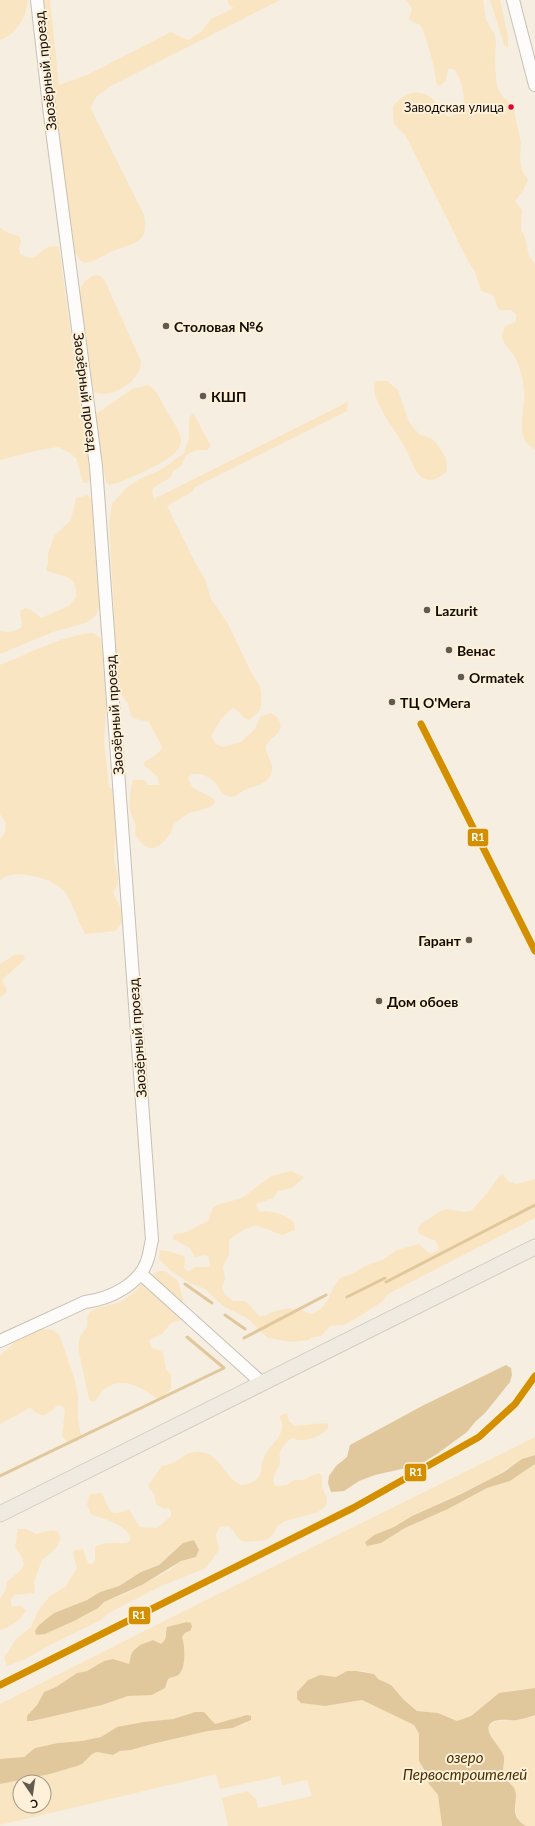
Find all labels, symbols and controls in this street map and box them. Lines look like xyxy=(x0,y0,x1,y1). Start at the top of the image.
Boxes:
street label: Заозёрный проезд xyxy=(30,10,60,131)
place label: Заводская улица xyxy=(404,99,504,115)
marker: Заводская улица xyxy=(506,102,516,112)
place label: Столовая №6 xyxy=(174,318,263,335)
marker: Столовая №6 xyxy=(161,321,171,331)
street label: Заозёрный проезд xyxy=(70,332,102,453)
place label: КШП xyxy=(211,388,246,405)
marker: КШП xyxy=(198,391,208,401)
place label: Lazurit xyxy=(435,602,478,619)
marker: Lazurit xyxy=(422,605,432,615)
place label: Венас xyxy=(457,642,496,659)
marker: Венас xyxy=(444,645,454,655)
street label: Заозёрный проезд xyxy=(101,654,127,775)
place label: Ormatek xyxy=(469,669,525,686)
marker: Ormatek xyxy=(456,672,466,682)
place label: ТЦ О'Мега xyxy=(400,694,471,711)
marker: ТЦ О'Мега xyxy=(387,697,397,707)
line badge: R1 xyxy=(467,828,489,847)
text: R1 xyxy=(471,830,485,843)
place label: Гарант xyxy=(418,932,462,949)
marker: Гарант xyxy=(464,935,474,945)
street label: Заозёрный проезд xyxy=(124,977,150,1098)
place label: Дом обоев xyxy=(387,993,458,1010)
marker: Дом обоев xyxy=(374,996,384,1006)
line badge: R1 xyxy=(404,1463,427,1482)
text: R1 xyxy=(409,1465,423,1478)
line badge: R1 xyxy=(128,1606,151,1625)
text: R1 xyxy=(132,1608,146,1621)
water label: озеро Первостроителей xyxy=(403,1748,527,1783)
north arrow xyxy=(12,1774,52,1814)
text: С xyxy=(29,1797,39,1812)

